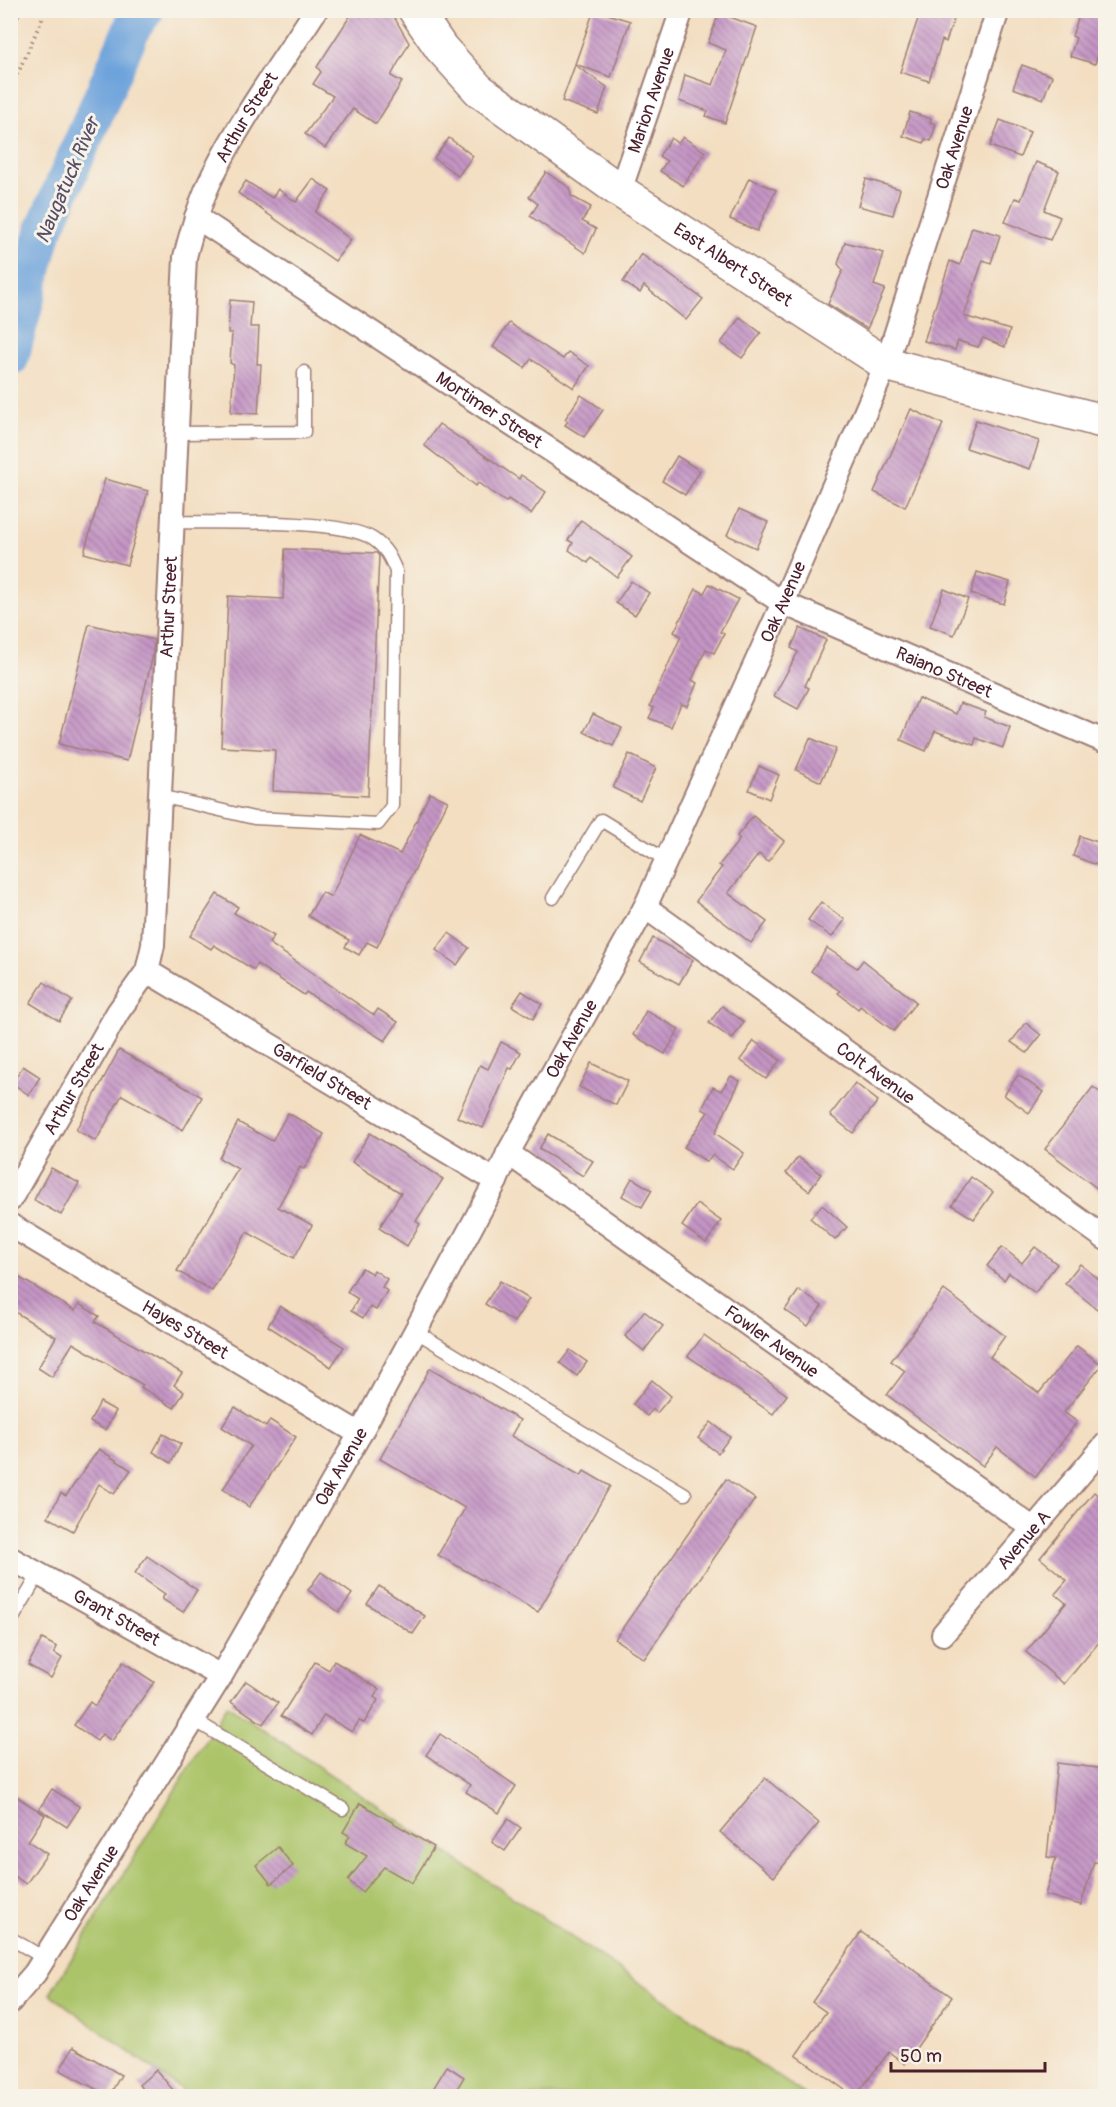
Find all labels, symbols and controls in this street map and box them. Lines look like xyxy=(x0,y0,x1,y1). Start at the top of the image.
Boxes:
street label: Marion Avenue xyxy=(623,44,680,156)
street label: Arthur Street xyxy=(211,67,284,167)
street label: Oak Avenue xyxy=(931,103,979,193)
water label: Naugatuck River xyxy=(30,111,106,247)
street label: East Albert Street xyxy=(669,218,797,312)
street label: Mortimer Street xyxy=(431,367,547,454)
street label: Arthur Street xyxy=(155,555,183,659)
street label: Oak Avenue xyxy=(756,558,812,646)
street label: Raiano Street xyxy=(892,642,996,704)
street label: Oak Avenue xyxy=(541,996,603,1083)
street label: Colt Avenue xyxy=(831,1037,919,1110)
street label: Garfield Street xyxy=(268,1038,376,1116)
street label: Arthur Street xyxy=(39,1039,110,1139)
street label: Hayes Street xyxy=(137,1295,233,1365)
street label: Fowler Avenue xyxy=(720,1300,823,1383)
street label: Oak Avenue xyxy=(310,1424,373,1510)
street label: Avenue A xyxy=(992,1506,1056,1575)
street label: Grant Street xyxy=(69,1584,164,1652)
street label: Oak Avenue xyxy=(59,1841,124,1926)
scale bar xyxy=(891,2035,1046,2073)
text: 50 m xyxy=(900,2045,942,2068)

